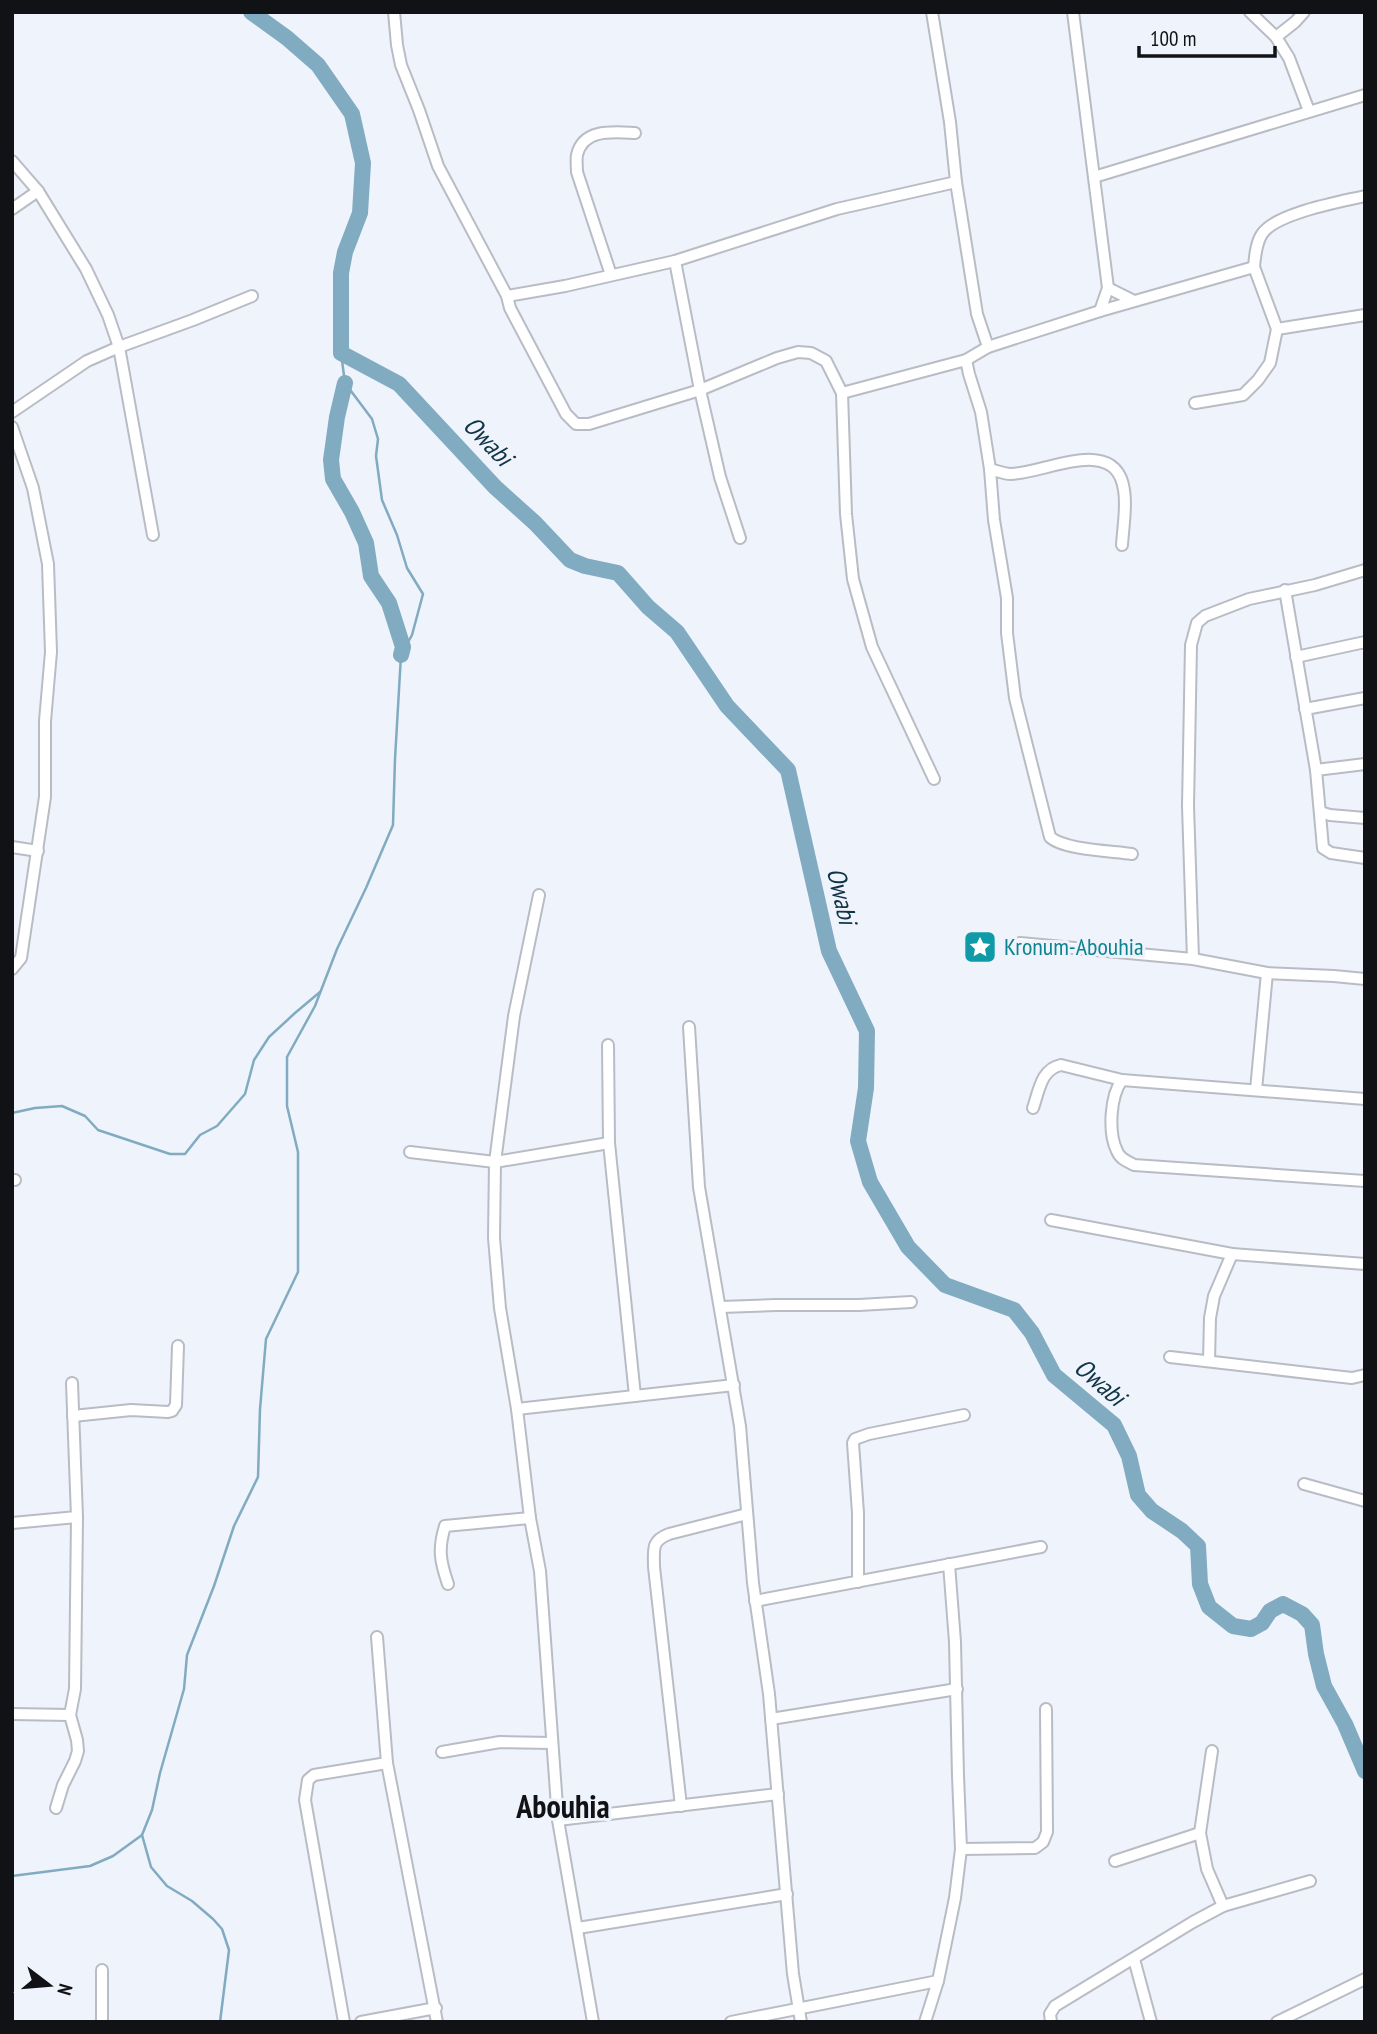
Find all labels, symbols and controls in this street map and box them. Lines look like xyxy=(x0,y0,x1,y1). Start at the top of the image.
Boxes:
scale bar xyxy=(1139,14,1276,58)
text: 100 m xyxy=(1150,25,1196,52)
water label: Owabi xyxy=(457,409,522,475)
water label: Owabi xyxy=(820,864,866,931)
place icon: Kronum-Abouhia xyxy=(961,928,999,966)
place label: Kronum-Abouhia xyxy=(1004,931,1144,962)
water label: Owabi xyxy=(1068,1350,1135,1415)
district label: Abouhia xyxy=(515,1785,610,1827)
north arrow xyxy=(14,1950,84,2020)
text: N xyxy=(52,1981,78,1998)

